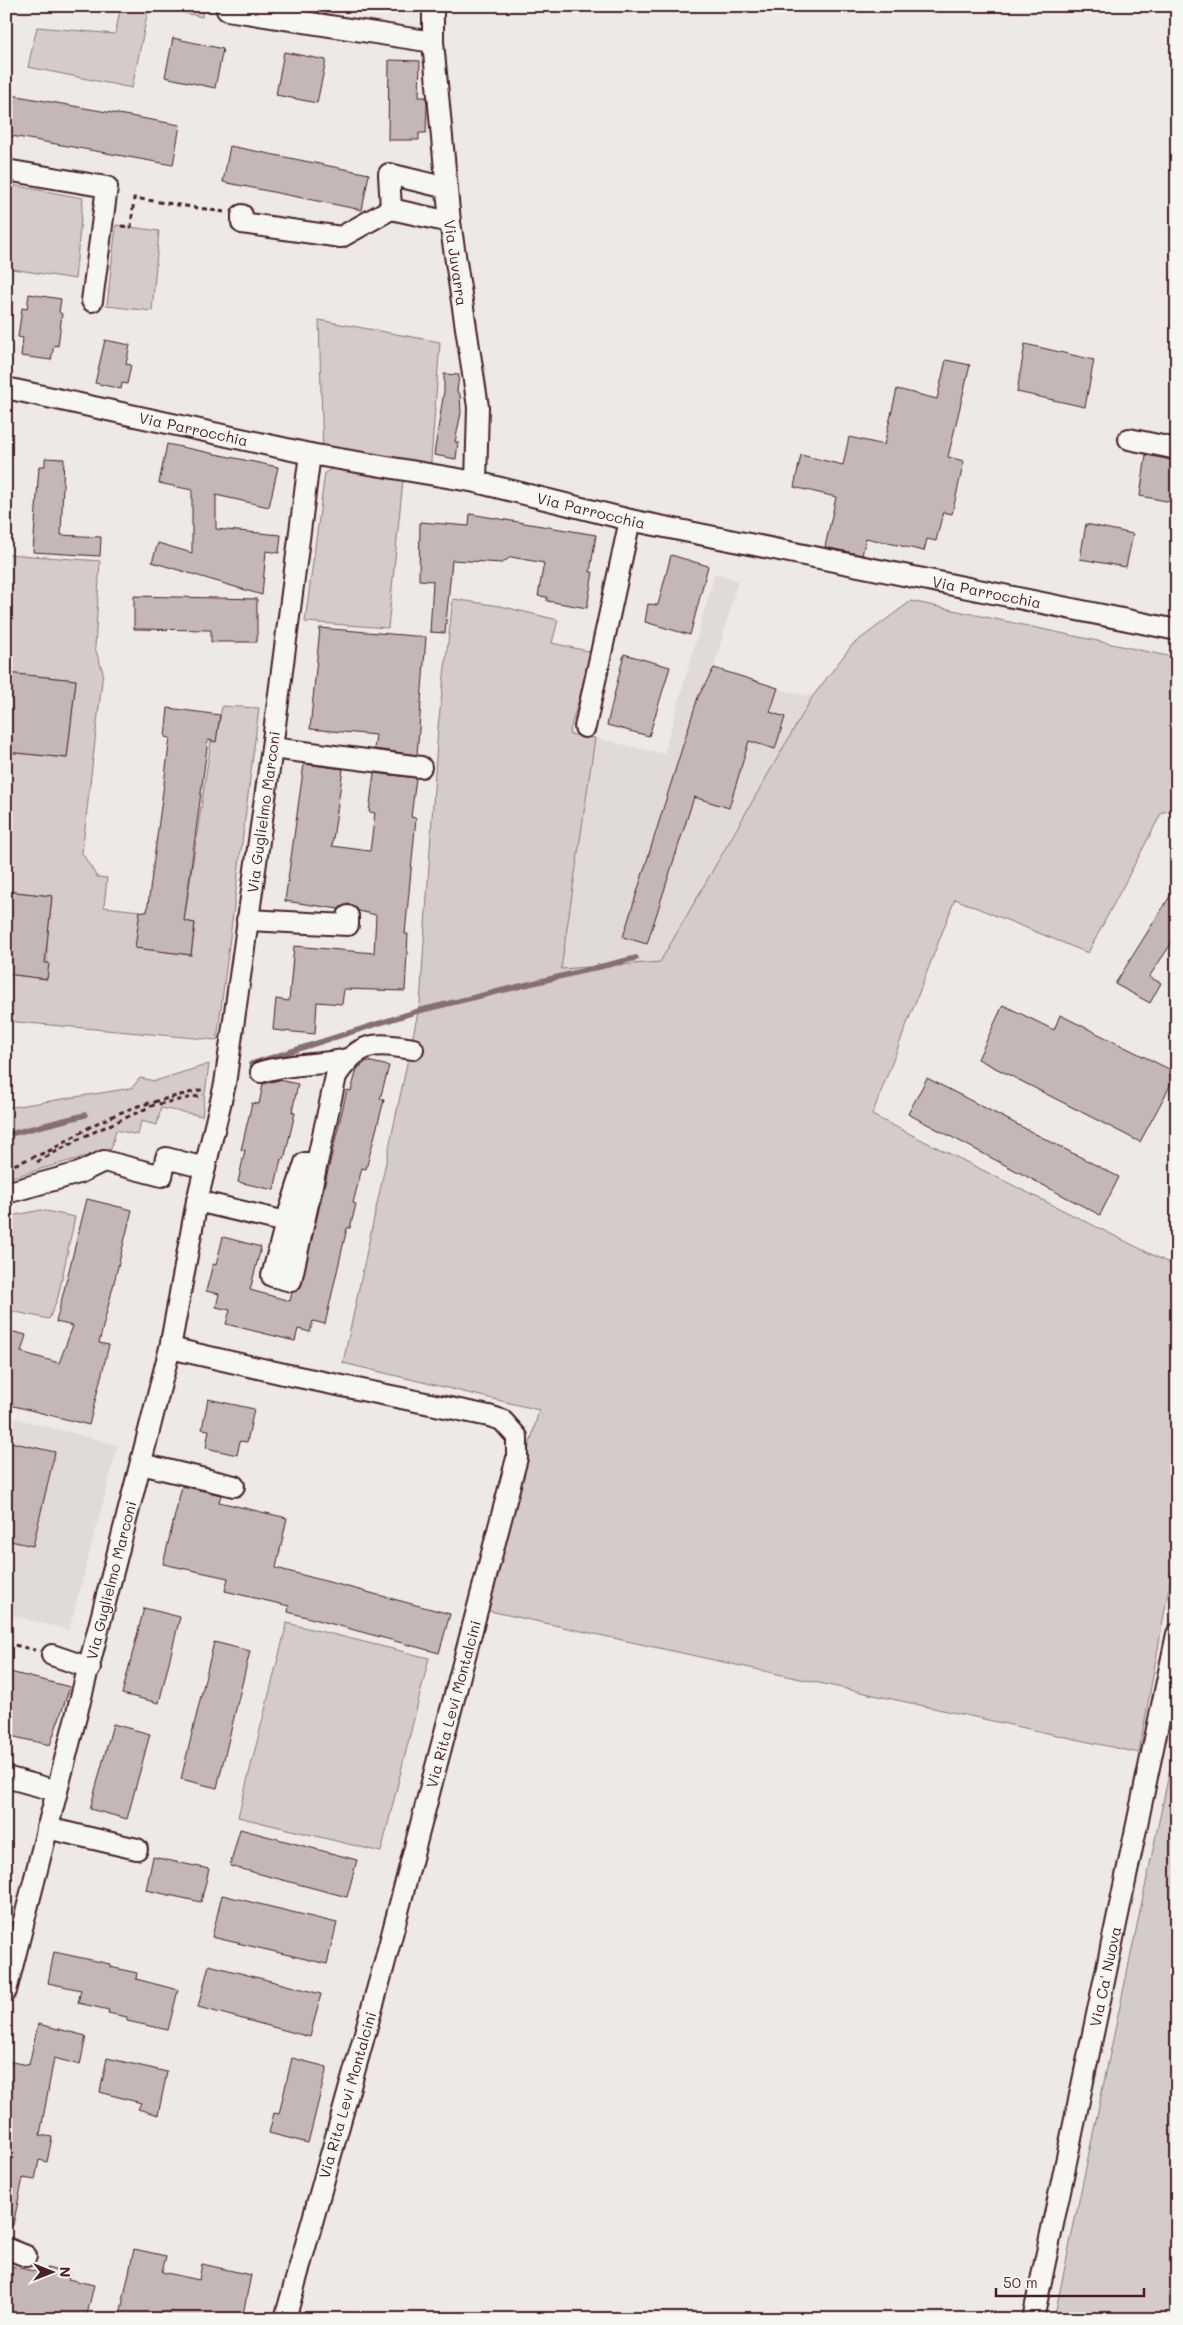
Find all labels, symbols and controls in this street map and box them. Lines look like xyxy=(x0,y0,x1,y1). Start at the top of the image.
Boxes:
street label: Via Juvarra xyxy=(440,218,473,307)
street label: Via Parrocchia xyxy=(137,407,250,450)
street label: Via Parrocchia xyxy=(535,487,647,533)
street label: Via Parrocchia xyxy=(930,571,1043,612)
street label: Via Guglielmo Marconi xyxy=(242,730,284,894)
street label: Via Guglielmo Marconi xyxy=(81,1499,141,1662)
street label: Via Rita Levi Montalcini xyxy=(421,1618,485,1790)
street label: Via Ca' Nuova xyxy=(1085,1924,1125,2029)
street label: Via Rita Levi Montalcini xyxy=(314,2009,380,2181)
north arrow xyxy=(28,2248,78,2298)
scale bar xyxy=(996,2265,1143,2297)
text: N xyxy=(56,2267,75,2277)
text: 50 m xyxy=(1003,2272,1038,2292)

